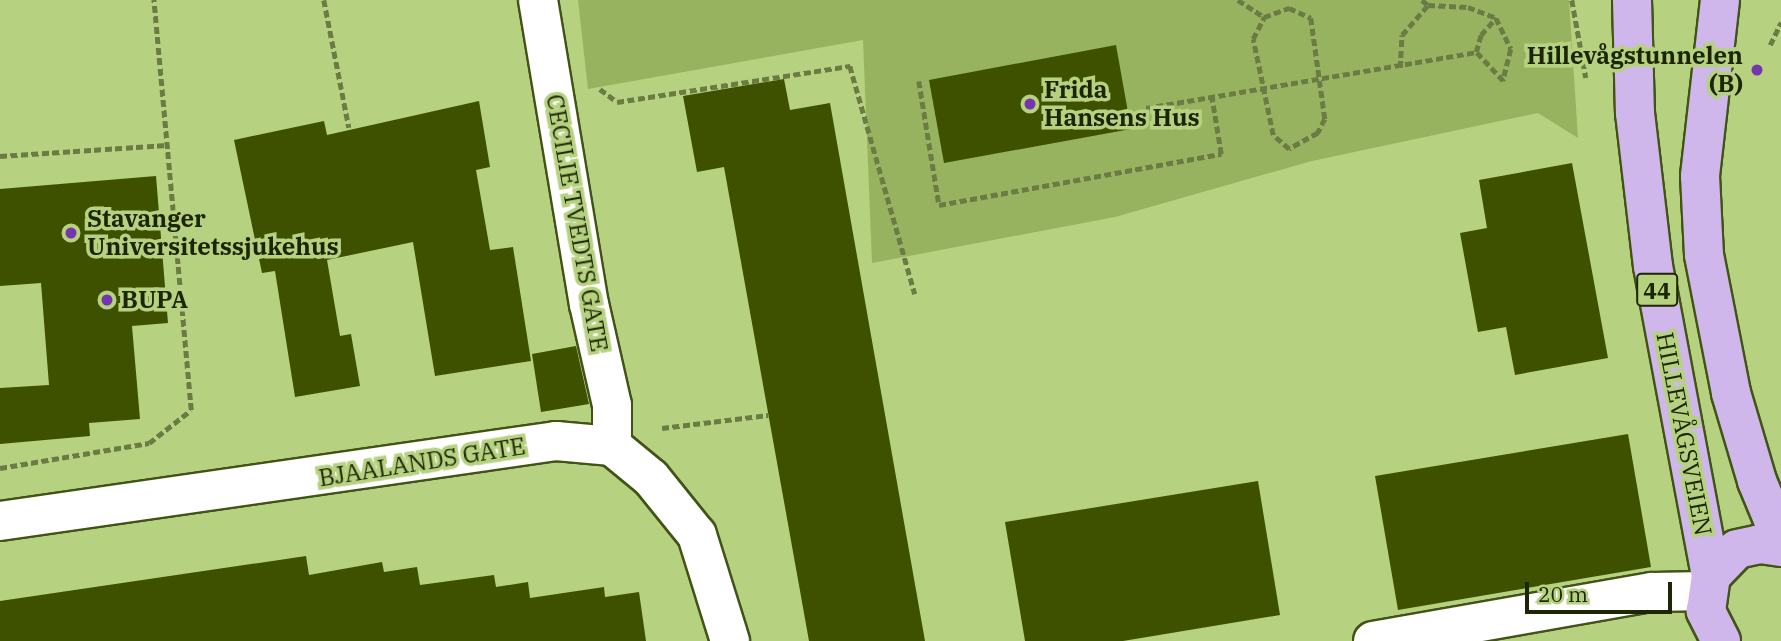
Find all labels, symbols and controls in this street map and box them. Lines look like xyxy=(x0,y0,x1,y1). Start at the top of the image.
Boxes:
place label: Hillevågstunnelen (B) xyxy=(1527,42,1743,98)
marker: Hillevågstunnelen (B) xyxy=(1749,62,1765,78)
place label: Frida Hansens Hus xyxy=(1044,76,1200,132)
street label: CECILIE TVEDTS GATE xyxy=(540,92,614,354)
marker: Frida Hansens Hus xyxy=(1022,96,1038,112)
place label: Stavanger Universitetssjukehus xyxy=(87,205,339,261)
marker: Stavanger Universitetssjukehus xyxy=(61,223,81,243)
road number: 44 xyxy=(1636,270,1678,310)
place label: BUPA xyxy=(121,286,188,314)
marker: BUPA xyxy=(99,292,115,308)
street label: HILLEVÅGSVEIEN xyxy=(1650,330,1718,538)
street label: BJAALANDS GATE xyxy=(317,431,527,493)
scale bar xyxy=(1529,568,1676,612)
text: 20 m xyxy=(1538,580,1588,608)

